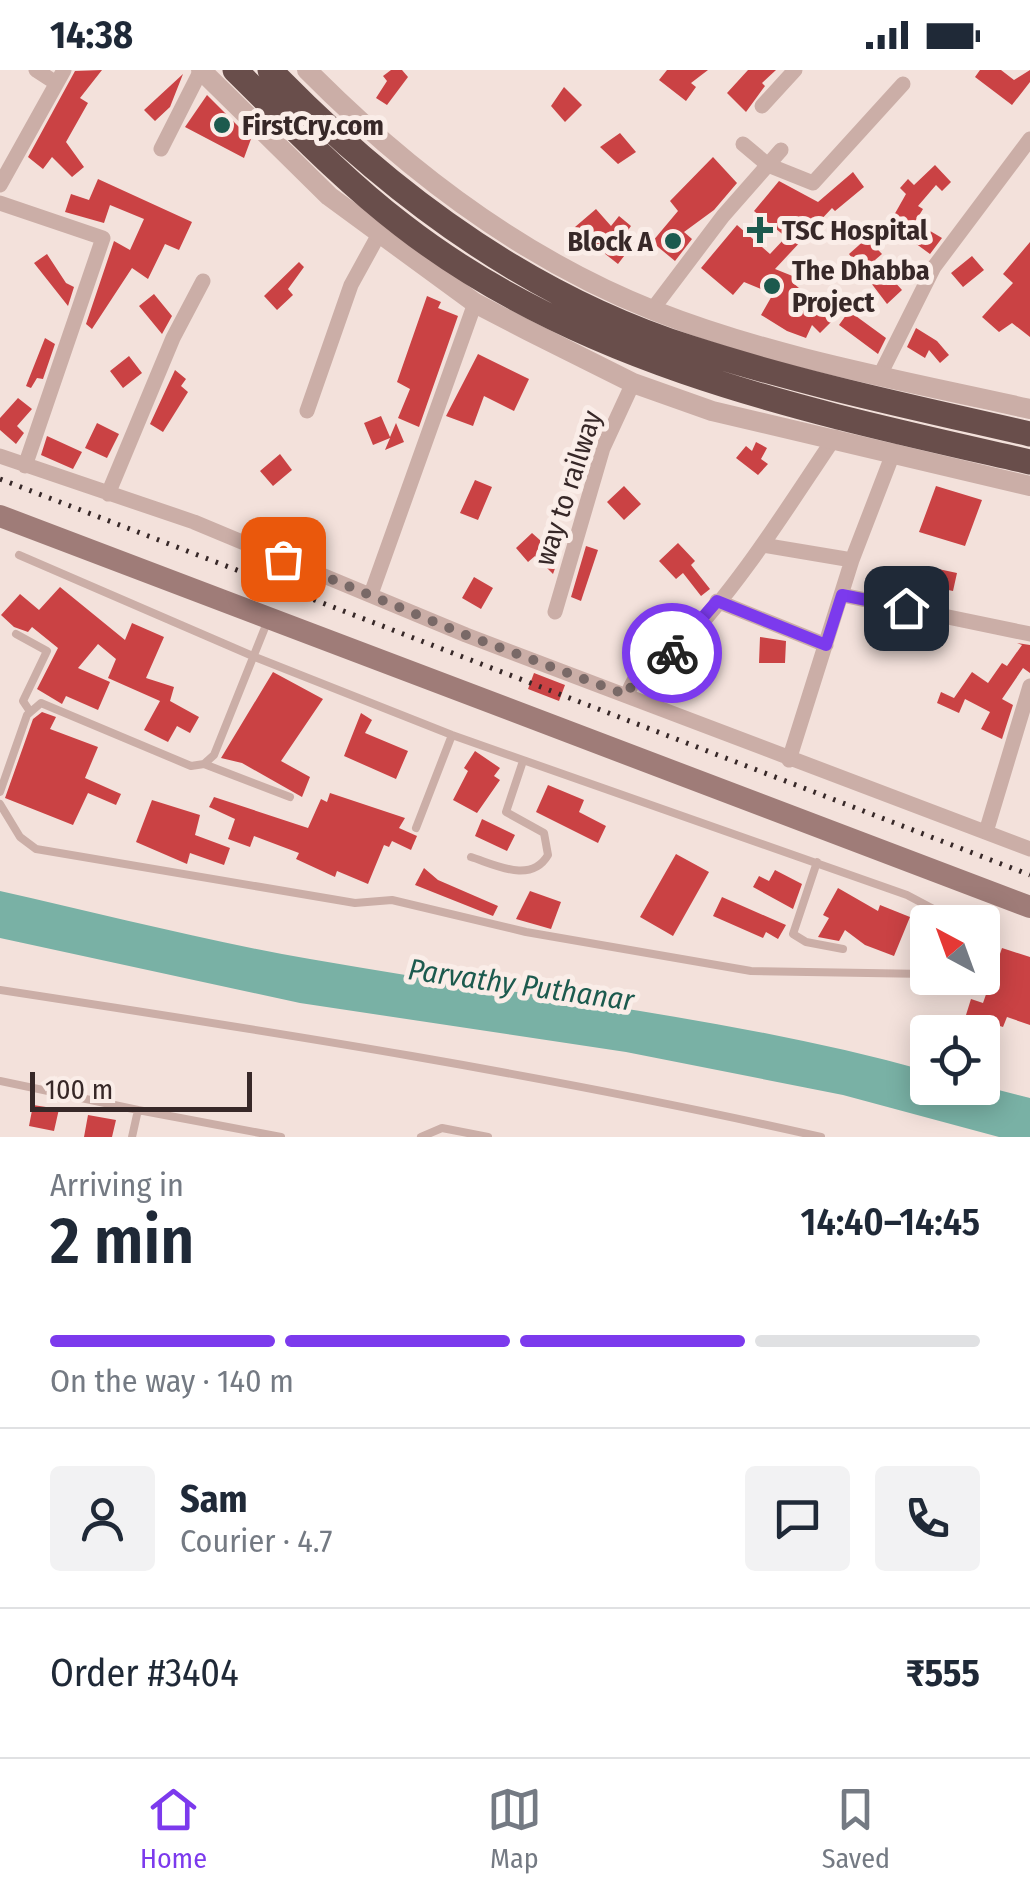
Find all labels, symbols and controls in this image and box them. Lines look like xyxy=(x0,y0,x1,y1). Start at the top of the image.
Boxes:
text: 14:38 xyxy=(50,12,133,58)
place label: FirstCry.com xyxy=(242,109,384,142)
marker: FirstCry.com xyxy=(211,114,233,136)
place label: TSC Hospital xyxy=(782,214,928,247)
marker: TSC Hospital xyxy=(747,217,773,243)
place label: Block A xyxy=(567,225,654,258)
marker: Block A xyxy=(662,230,684,252)
place label: The Dhabba Project xyxy=(792,254,930,319)
marker: The Dhabba Project xyxy=(761,275,783,297)
street label: way to railway xyxy=(527,406,609,570)
pin xyxy=(241,517,326,602)
icon: bag xyxy=(256,532,311,587)
pin xyxy=(864,566,949,651)
icon: home xyxy=(879,581,934,636)
courier xyxy=(622,603,722,703)
icon: bike xyxy=(645,626,700,681)
north arrow xyxy=(910,905,1000,995)
map controls xyxy=(910,905,1000,1105)
water label: Parvathy Puthanar xyxy=(406,951,638,1019)
button: locate xyxy=(910,1015,1000,1105)
scale bar xyxy=(30,1067,252,1112)
text: 100 m xyxy=(45,1073,113,1106)
text: Arriving in xyxy=(50,1166,184,1204)
text: 14:40–14:45 xyxy=(801,1199,980,1245)
text: 2 min xyxy=(50,1202,194,1280)
text: On the way · 140 m xyxy=(50,1362,294,1400)
button: person xyxy=(50,1466,155,1571)
button: chat xyxy=(745,1466,850,1571)
button: phone xyxy=(875,1466,980,1571)
text: Sam xyxy=(180,1476,248,1522)
text: Courier · 4.7 xyxy=(180,1522,332,1560)
text: Order #3404 xyxy=(50,1650,239,1696)
text: ₹555 xyxy=(906,1650,980,1696)
tab: Home xyxy=(140,1782,207,1875)
tab: Map xyxy=(487,1782,542,1875)
tab: Saved xyxy=(822,1782,890,1875)

